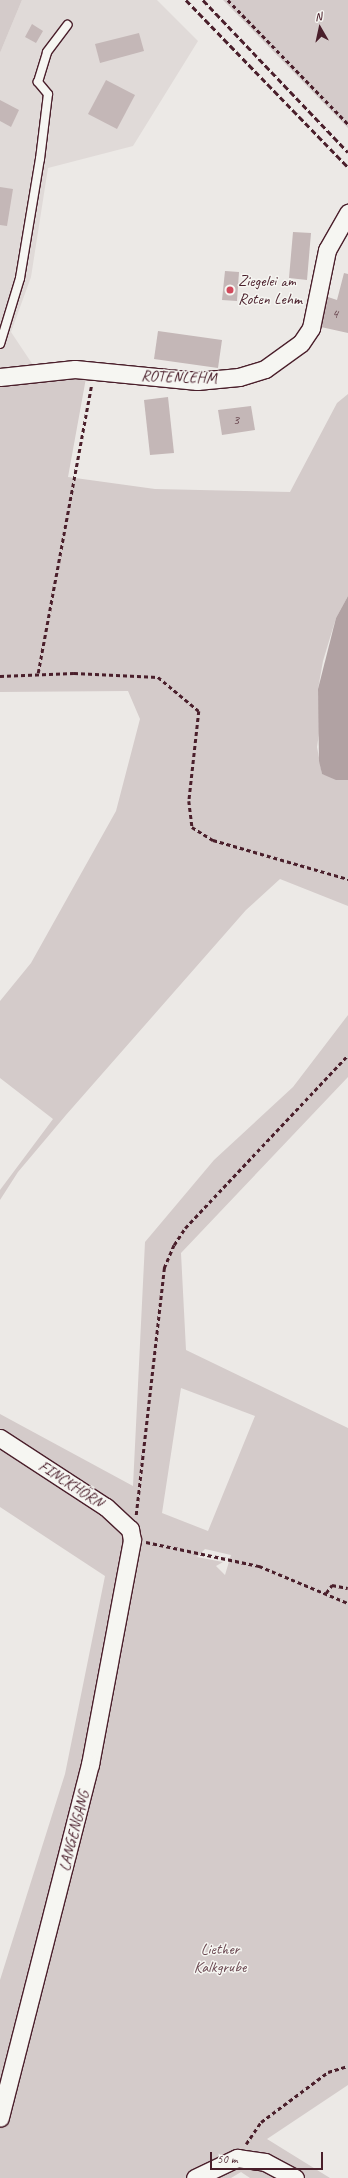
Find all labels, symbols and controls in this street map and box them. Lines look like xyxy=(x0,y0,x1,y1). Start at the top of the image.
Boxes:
north arrow xyxy=(300,8,340,48)
text: N xyxy=(314,9,323,24)
place label: Ziegelei am Roten Lehm xyxy=(238,271,303,309)
marker: Ziegelei am Roten Lehm xyxy=(225,285,235,295)
house number: 4 xyxy=(332,306,338,322)
street label: ROTENLEHM xyxy=(141,366,217,388)
house number: 3 xyxy=(233,412,239,428)
street label: FINCKHÖRN xyxy=(35,1456,107,1512)
street label: LANGENGANG xyxy=(55,1789,93,1873)
park label: Liether Kalkgrube xyxy=(194,1939,246,1977)
scale bar xyxy=(212,2144,325,2170)
text: 50 m xyxy=(217,2151,237,2167)

